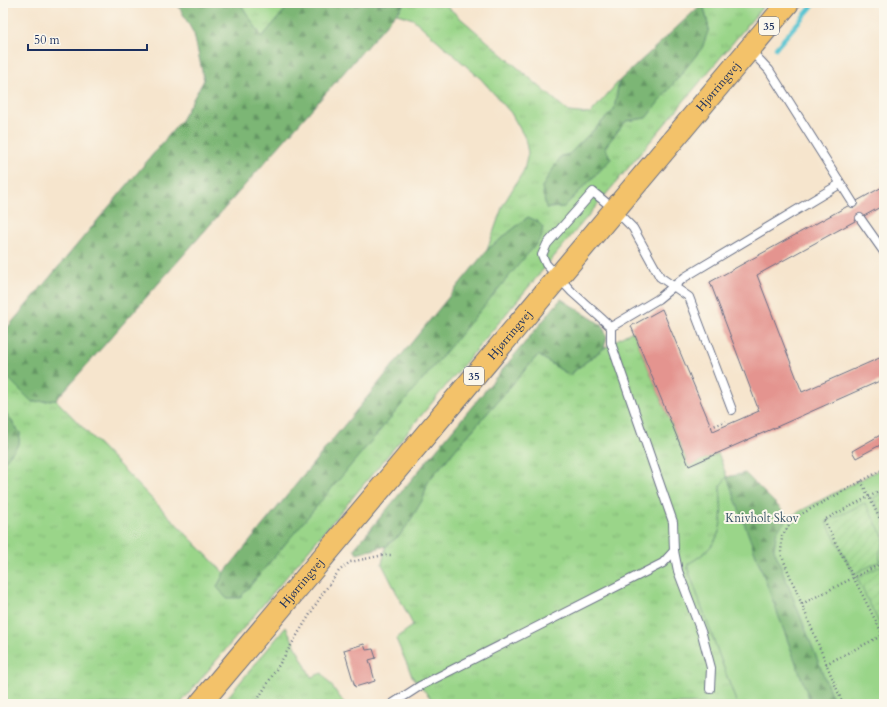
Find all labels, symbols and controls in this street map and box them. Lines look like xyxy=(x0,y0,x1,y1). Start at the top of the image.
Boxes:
road number: 35 xyxy=(759,17,779,35)
scale bar xyxy=(28,26,147,52)
text: 50 m xyxy=(34,32,61,48)
street label: Hjørringvej xyxy=(692,58,744,115)
street label: Hjørringvej xyxy=(484,306,535,363)
road number: 35 xyxy=(464,367,484,385)
park label: Knivholt Skov xyxy=(725,510,800,526)
street label: Hjørringvej xyxy=(276,554,327,611)

